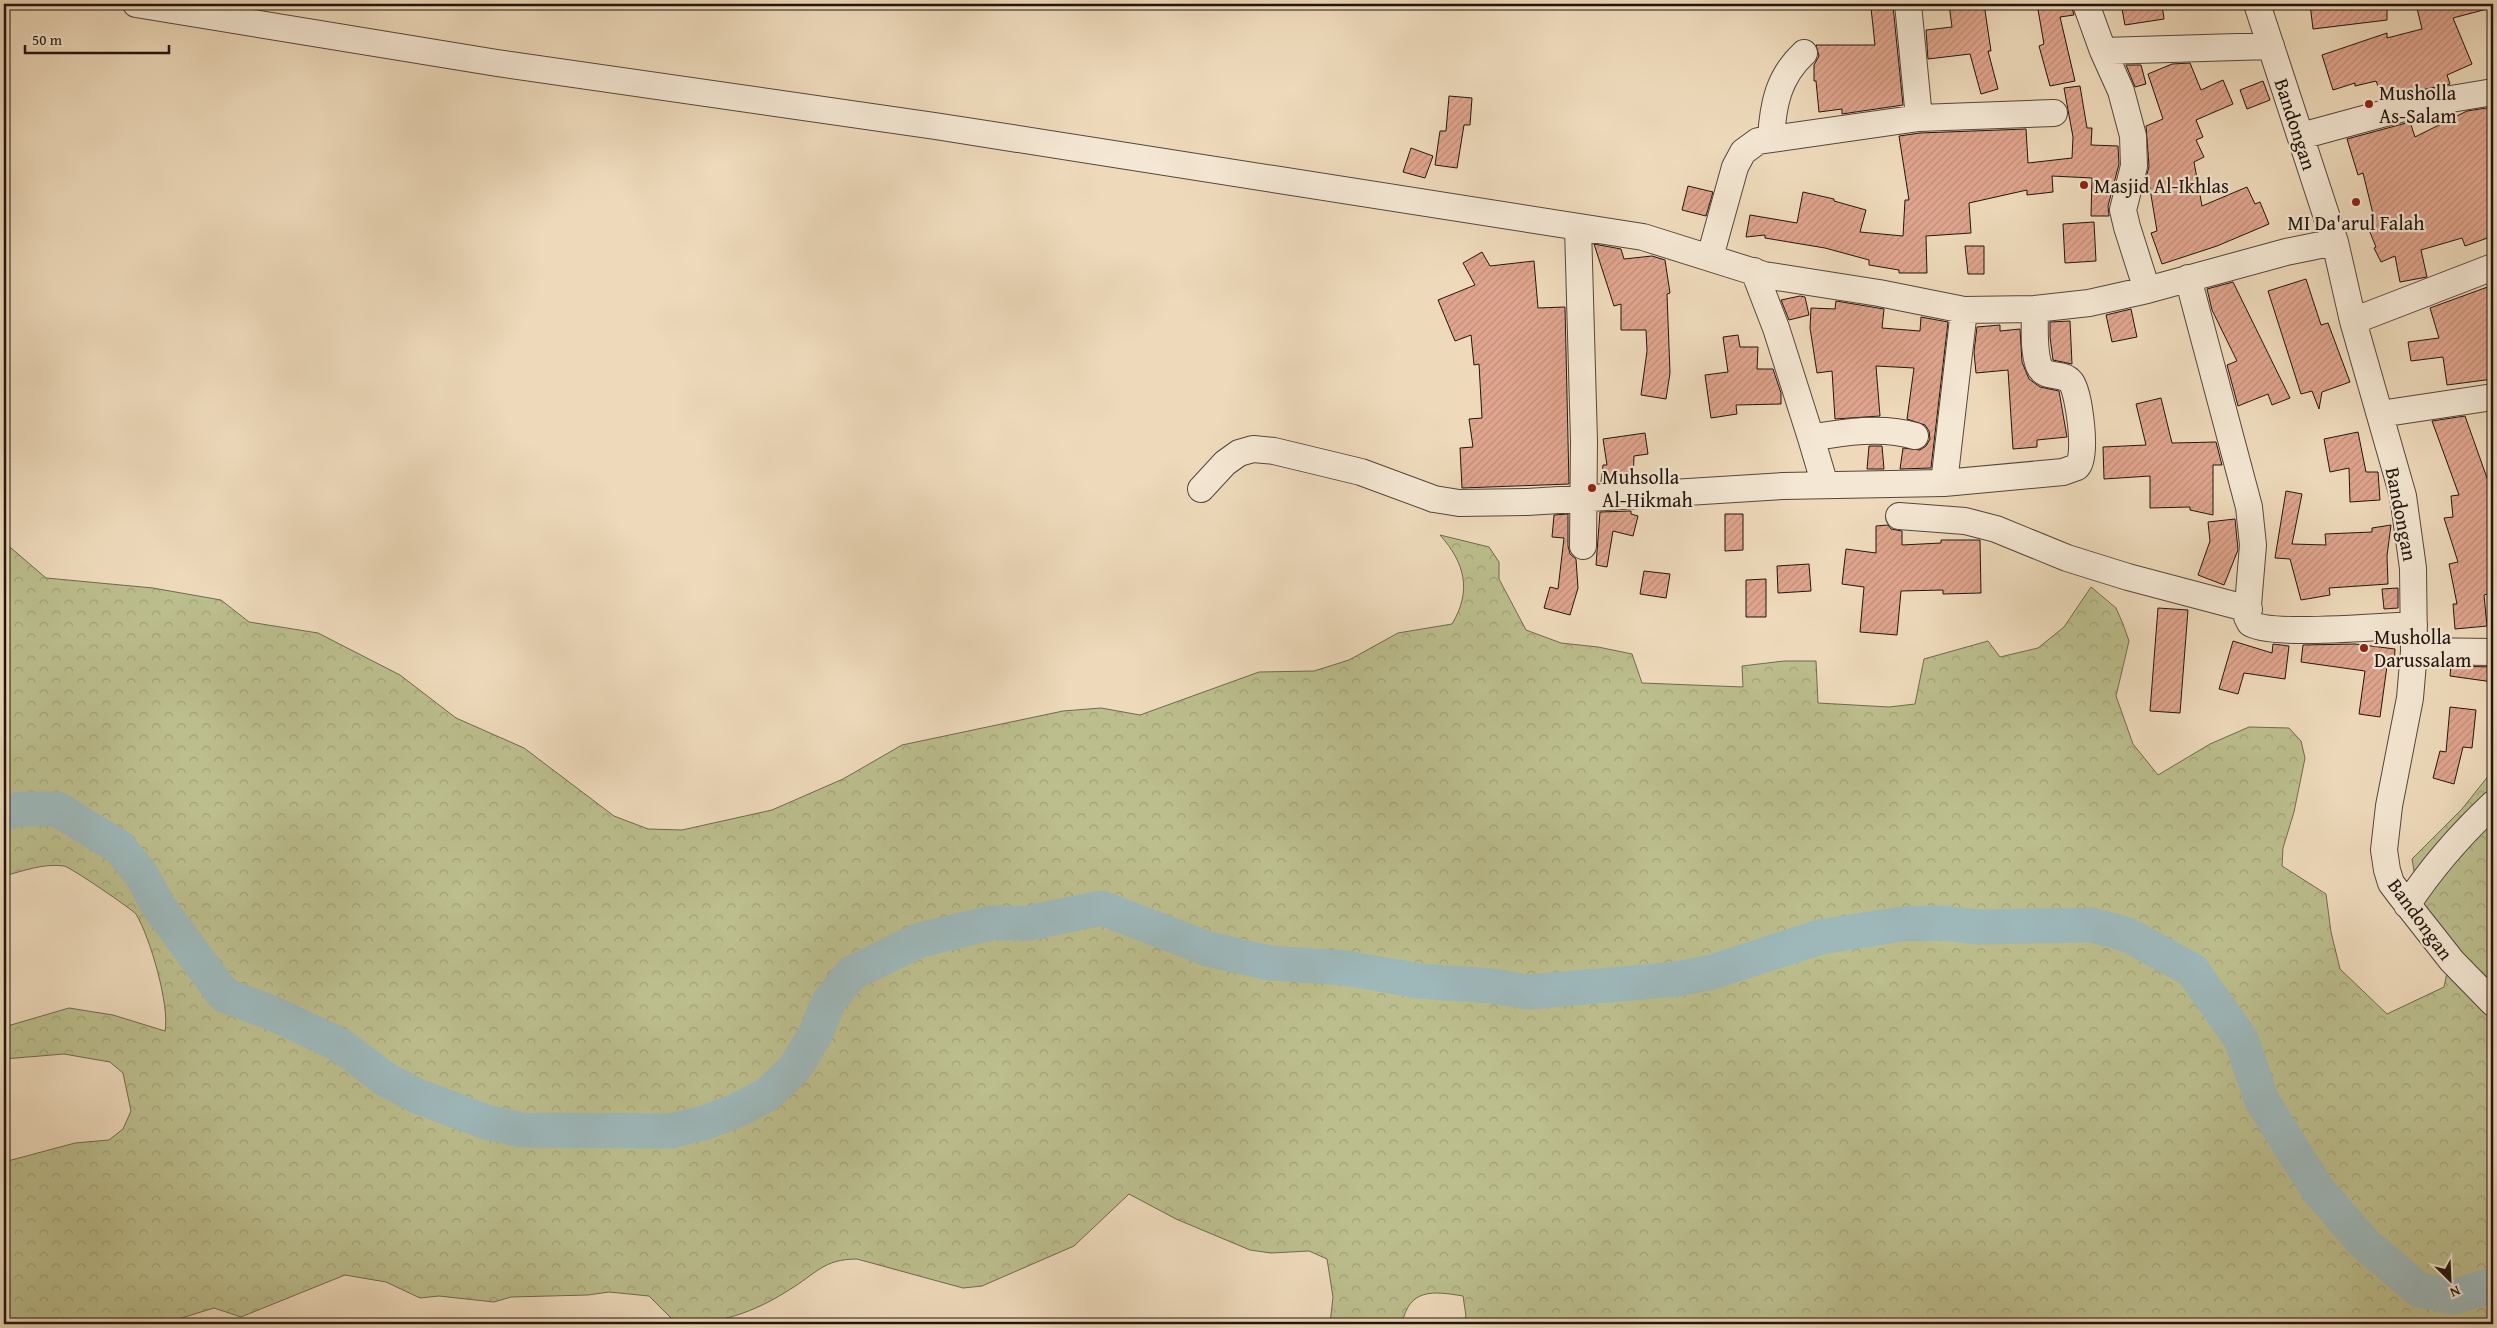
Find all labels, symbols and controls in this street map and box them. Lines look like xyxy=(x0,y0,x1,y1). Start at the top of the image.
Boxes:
scale bar xyxy=(25,22,169,54)
text: 50 m xyxy=(32,29,63,50)
street label: Bandongan xyxy=(2268,74,2324,174)
place label: Musholla As-Salam xyxy=(2379,78,2457,130)
marker: Musholla As-Salam xyxy=(2363,98,2375,110)
place label: Masjid Al-Ikhlas xyxy=(2094,171,2229,200)
marker: Masjid Al-Ikhlas xyxy=(2078,179,2090,191)
marker: MI Da'arul Falah xyxy=(2350,196,2362,208)
place label: MI Da'arul Falah xyxy=(2288,208,2424,237)
place label: Muhsolla Al-Hikmah xyxy=(1602,462,1693,514)
street label: Bandongan xyxy=(2379,465,2425,563)
marker: Muhsolla Al-Hikmah xyxy=(1586,482,1598,494)
place label: Musholla Darussalam xyxy=(2374,622,2472,674)
marker: Musholla Darussalam xyxy=(2358,642,2370,654)
street label: Bandongan xyxy=(2381,872,2461,966)
north arrow xyxy=(2424,1256,2474,1306)
text: N xyxy=(2446,1281,2464,1303)

